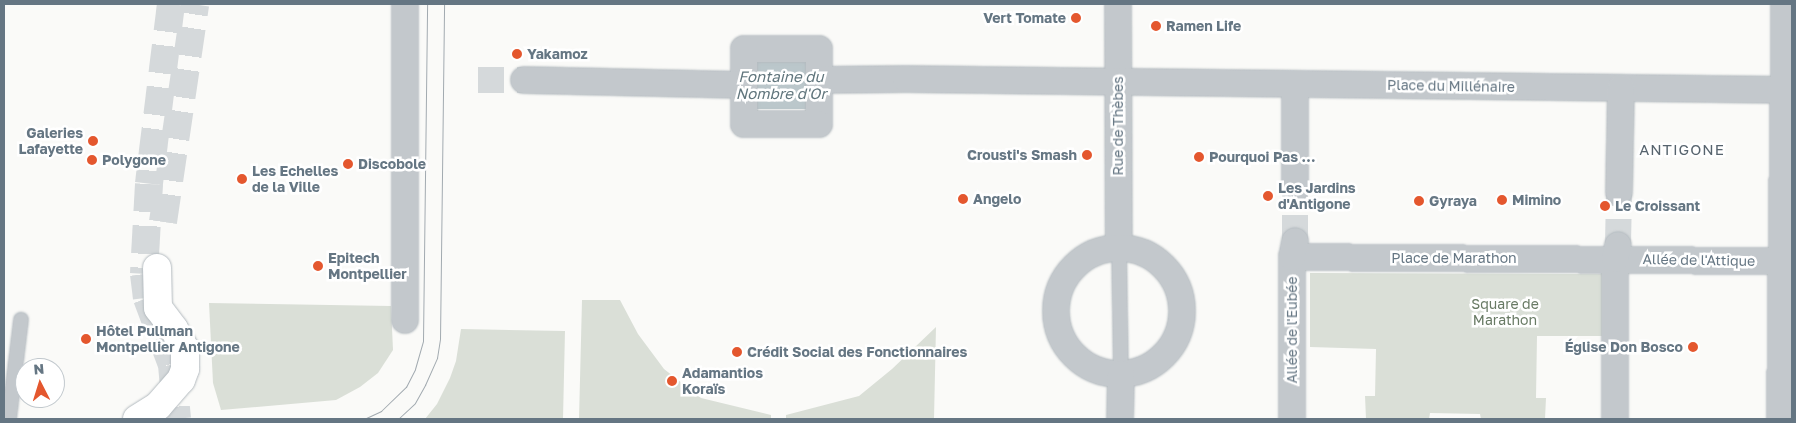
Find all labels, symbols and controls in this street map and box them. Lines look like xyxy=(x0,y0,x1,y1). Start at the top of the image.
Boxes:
place label: Vert Tomate xyxy=(983,10,1066,26)
marker: Vert Tomate xyxy=(1070,12,1082,24)
place label: Ramen Life xyxy=(1166,18,1241,34)
marker: Ramen Life xyxy=(1150,20,1162,32)
place label: Yakamoz xyxy=(527,46,588,62)
marker: Yakamoz xyxy=(511,48,523,60)
water label: Fontaine du Nombre d'Or xyxy=(736,67,826,102)
street label: Rue de Thèbes xyxy=(1110,76,1126,176)
street label: Place du Millénaire xyxy=(1387,76,1515,96)
place label: Galeries Lafayette xyxy=(18,125,83,158)
marker: Galeries Lafayette xyxy=(87,135,99,147)
district label: ANTIGONE xyxy=(1638,141,1726,159)
place label: Crousti's Smash xyxy=(967,147,1077,163)
marker: Crousti's Smash xyxy=(1081,149,1093,161)
place label: Pourquoi Pas … xyxy=(1209,149,1316,165)
marker: Pourquoi Pas … xyxy=(1193,151,1205,163)
place label: Polygone xyxy=(102,152,166,168)
marker: Polygone xyxy=(86,154,98,166)
place label: Discobole xyxy=(358,156,426,172)
marker: Discobole xyxy=(342,158,354,170)
place label: Les Echelles de la Ville xyxy=(252,163,338,196)
marker: Les Echelles de la Ville xyxy=(236,173,248,185)
place label: Les Jardins d'Antigone xyxy=(1278,180,1356,212)
marker: Les Jardins d'Antigone xyxy=(1262,190,1274,202)
place label: Angelo xyxy=(973,191,1021,207)
place label: Mimino xyxy=(1512,192,1561,208)
marker: Angelo xyxy=(957,193,969,205)
place label: Gyraya xyxy=(1429,193,1477,209)
marker: Mimino xyxy=(1496,194,1508,206)
marker: Gyraya xyxy=(1413,195,1425,207)
place label: Le Croissant xyxy=(1615,198,1700,214)
marker: Le Croissant xyxy=(1599,200,1611,212)
place label: Epitech Montpellier xyxy=(328,250,407,282)
street label: Place de Marathon xyxy=(1391,250,1517,266)
street label: Allée de l'Attique xyxy=(1643,251,1755,269)
marker: Epitech Montpellier xyxy=(312,260,324,272)
street label: Allée de l'Eubée xyxy=(1284,277,1300,383)
park label: Square de Marathon xyxy=(1471,296,1539,328)
place label: Hôtel Pullman Montpellier Antigone xyxy=(96,323,240,356)
marker: Hôtel Pullman Montpellier Antigone xyxy=(80,333,92,345)
place label: Église Don Bosco xyxy=(1565,339,1683,355)
marker: Église Don Bosco xyxy=(1687,341,1699,353)
place label: Crédit Social des Fonctionnaires xyxy=(747,344,967,360)
marker: Crédit Social des Fonctionnaires xyxy=(731,346,743,358)
north arrow xyxy=(15,358,65,408)
text: N xyxy=(33,360,45,377)
place label: Adamantios Koraïs xyxy=(682,365,763,398)
marker: Adamantios Koraïs xyxy=(666,375,678,387)

